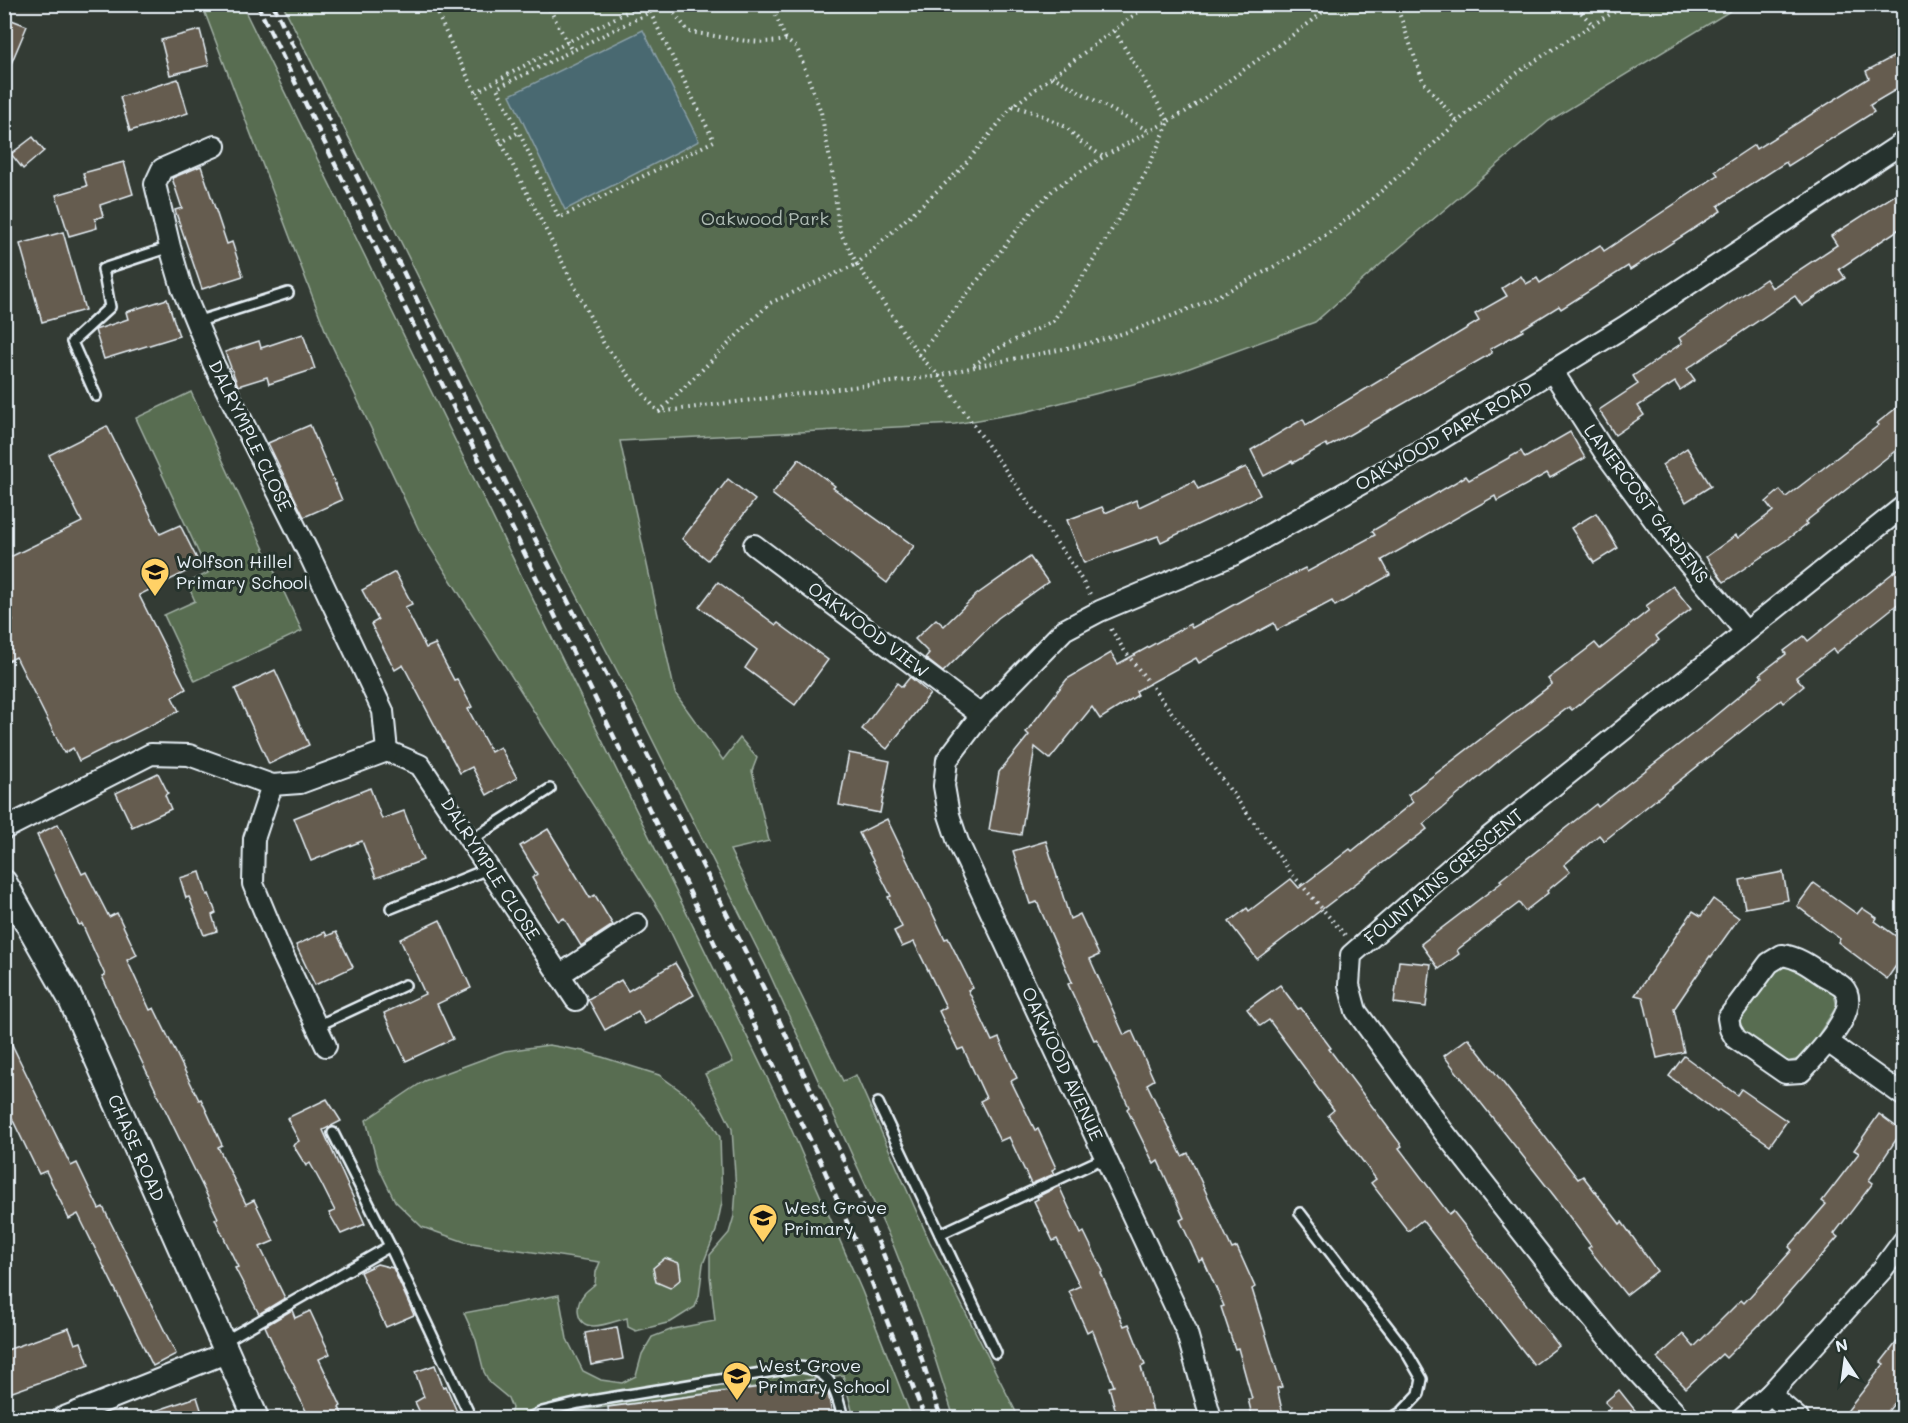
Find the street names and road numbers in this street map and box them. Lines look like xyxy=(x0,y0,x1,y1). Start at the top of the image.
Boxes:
street label: DALRYMPLE CLOSE xyxy=(204,356,298,515)
street label: OAKWOOD PARK ROAD xyxy=(1350,375,1537,496)
street label: LANERCOST GARDENS xyxy=(1579,419,1715,588)
street label: OAKWOOD VIEW xyxy=(803,576,934,683)
street label: DALRYMPLE CLOSE xyxy=(436,793,546,944)
street label: FOUNTAINS CRESCENT xyxy=(1359,803,1528,950)
street label: OAKWOOD AVENUE xyxy=(1017,983,1109,1144)
street label: CHASE ROAD xyxy=(103,1090,171,1205)

